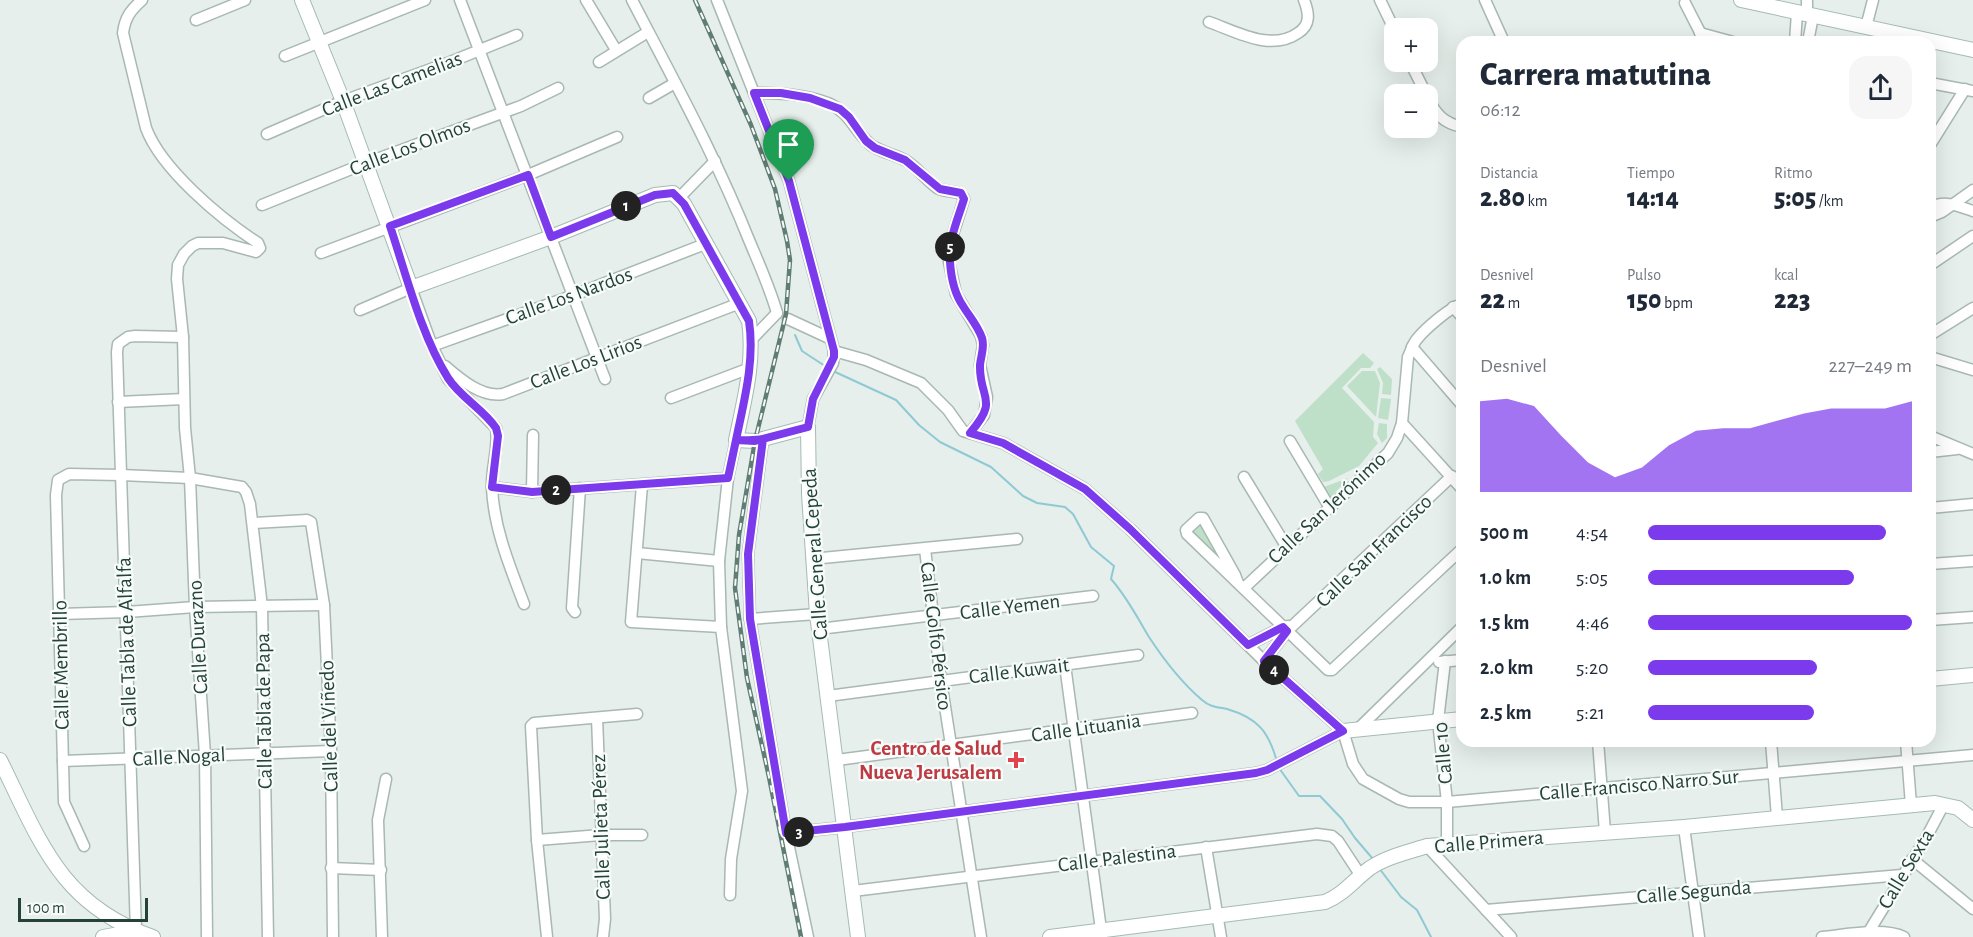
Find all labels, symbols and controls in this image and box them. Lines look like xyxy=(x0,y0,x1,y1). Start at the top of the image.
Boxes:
map controls xyxy=(1384,18,1438,138)
button: + xyxy=(1384,18,1438,72)
street label: Calle Las Camelias xyxy=(319,48,465,120)
button: share xyxy=(1849,56,1912,119)
text: Carrera matutina xyxy=(1480,59,1711,92)
button: − xyxy=(1384,84,1438,138)
text: 06:12 xyxy=(1480,100,1521,120)
street label: Calle Los Olmos xyxy=(347,114,473,180)
pin xyxy=(763,119,814,181)
icon: arrive xyxy=(772,128,805,161)
text: Distancia xyxy=(1480,165,1538,181)
text: Tiempo xyxy=(1627,165,1675,181)
text: Ritmo xyxy=(1774,165,1813,181)
text: 2.80 xyxy=(1480,185,1525,211)
text: 14:14 xyxy=(1627,185,1679,211)
text: 5:05 xyxy=(1774,185,1816,211)
pin: 1 xyxy=(611,191,641,221)
text: km xyxy=(1525,193,1548,209)
text: /km xyxy=(1816,193,1844,209)
text: 1 xyxy=(623,198,629,214)
pin: 5 xyxy=(935,232,965,262)
text: 5 xyxy=(947,239,953,255)
street label: Calle Los Nardos xyxy=(503,263,635,329)
text: Desnivel xyxy=(1480,267,1534,283)
text: Pulso xyxy=(1627,267,1661,283)
text: kcal xyxy=(1774,267,1798,283)
text: 22 xyxy=(1480,287,1505,313)
text: 150 xyxy=(1627,287,1661,313)
text: 223 xyxy=(1774,287,1810,313)
text: m xyxy=(1505,295,1520,311)
text: bpm xyxy=(1661,295,1693,311)
street label: Calle Los Lirios xyxy=(527,331,645,393)
text: Desnivel xyxy=(1480,356,1547,376)
text: 227–249 m xyxy=(1829,356,1912,376)
street label: Calle San Jerónimo xyxy=(1264,448,1390,568)
street label: Calle General Cepeda xyxy=(798,467,831,641)
pin: 2 xyxy=(541,475,571,505)
text: 2 xyxy=(552,482,560,498)
street label: Calle San Francisco xyxy=(1312,491,1436,611)
text: 500 m xyxy=(1480,523,1529,543)
text: 4:54 xyxy=(1576,523,1608,543)
street label: Calle Tabla de Alfalfa xyxy=(114,556,140,727)
street label: Calle Golfo Pérsico xyxy=(916,561,956,711)
text: 1.0 km xyxy=(1480,568,1531,588)
text: 5:05 xyxy=(1576,568,1608,588)
street label: Calle Durazno xyxy=(185,579,211,695)
street label: Calle Yemen xyxy=(959,590,1061,624)
street label: Calle Membrillo xyxy=(49,600,73,730)
text: 1.5 km xyxy=(1480,613,1529,633)
text: 4:46 xyxy=(1576,613,1609,633)
street label: Calle Tabla de Papa xyxy=(252,632,276,789)
street label: Calle Kuwait xyxy=(968,654,1071,688)
pin: 4 xyxy=(1259,655,1289,685)
text: 2.0 km xyxy=(1480,658,1533,678)
text: 5:20 xyxy=(1576,658,1609,678)
street label: Calle del Viñedo xyxy=(316,660,342,792)
text: 4 xyxy=(1270,662,1278,678)
text: 2.5 km xyxy=(1480,703,1532,723)
text: 5:21 xyxy=(1576,703,1605,723)
street label: Calle Lituania xyxy=(1030,710,1142,746)
street label: Calle 10 xyxy=(1430,721,1456,785)
place label: Centro de Salud Nueva Jerusalem xyxy=(859,738,1002,783)
street label: Calle Nogal xyxy=(132,744,226,770)
marker: Centro de Salud Nueva Jerusalem xyxy=(1007,751,1025,769)
street label: Calle Julieta Pérez xyxy=(588,754,614,900)
street label: Calle Francisco Narro Sur xyxy=(1538,766,1740,804)
pin: 3 xyxy=(784,817,814,847)
text: 3 xyxy=(796,824,802,840)
street label: Calle Sexta xyxy=(1874,825,1938,912)
street label: Calle Primera xyxy=(1434,827,1545,857)
street label: Calle Palestina xyxy=(1057,840,1178,876)
street label: Calle Segunda xyxy=(1636,876,1753,907)
scale bar xyxy=(18,895,148,922)
text: 100 m xyxy=(27,900,65,916)

